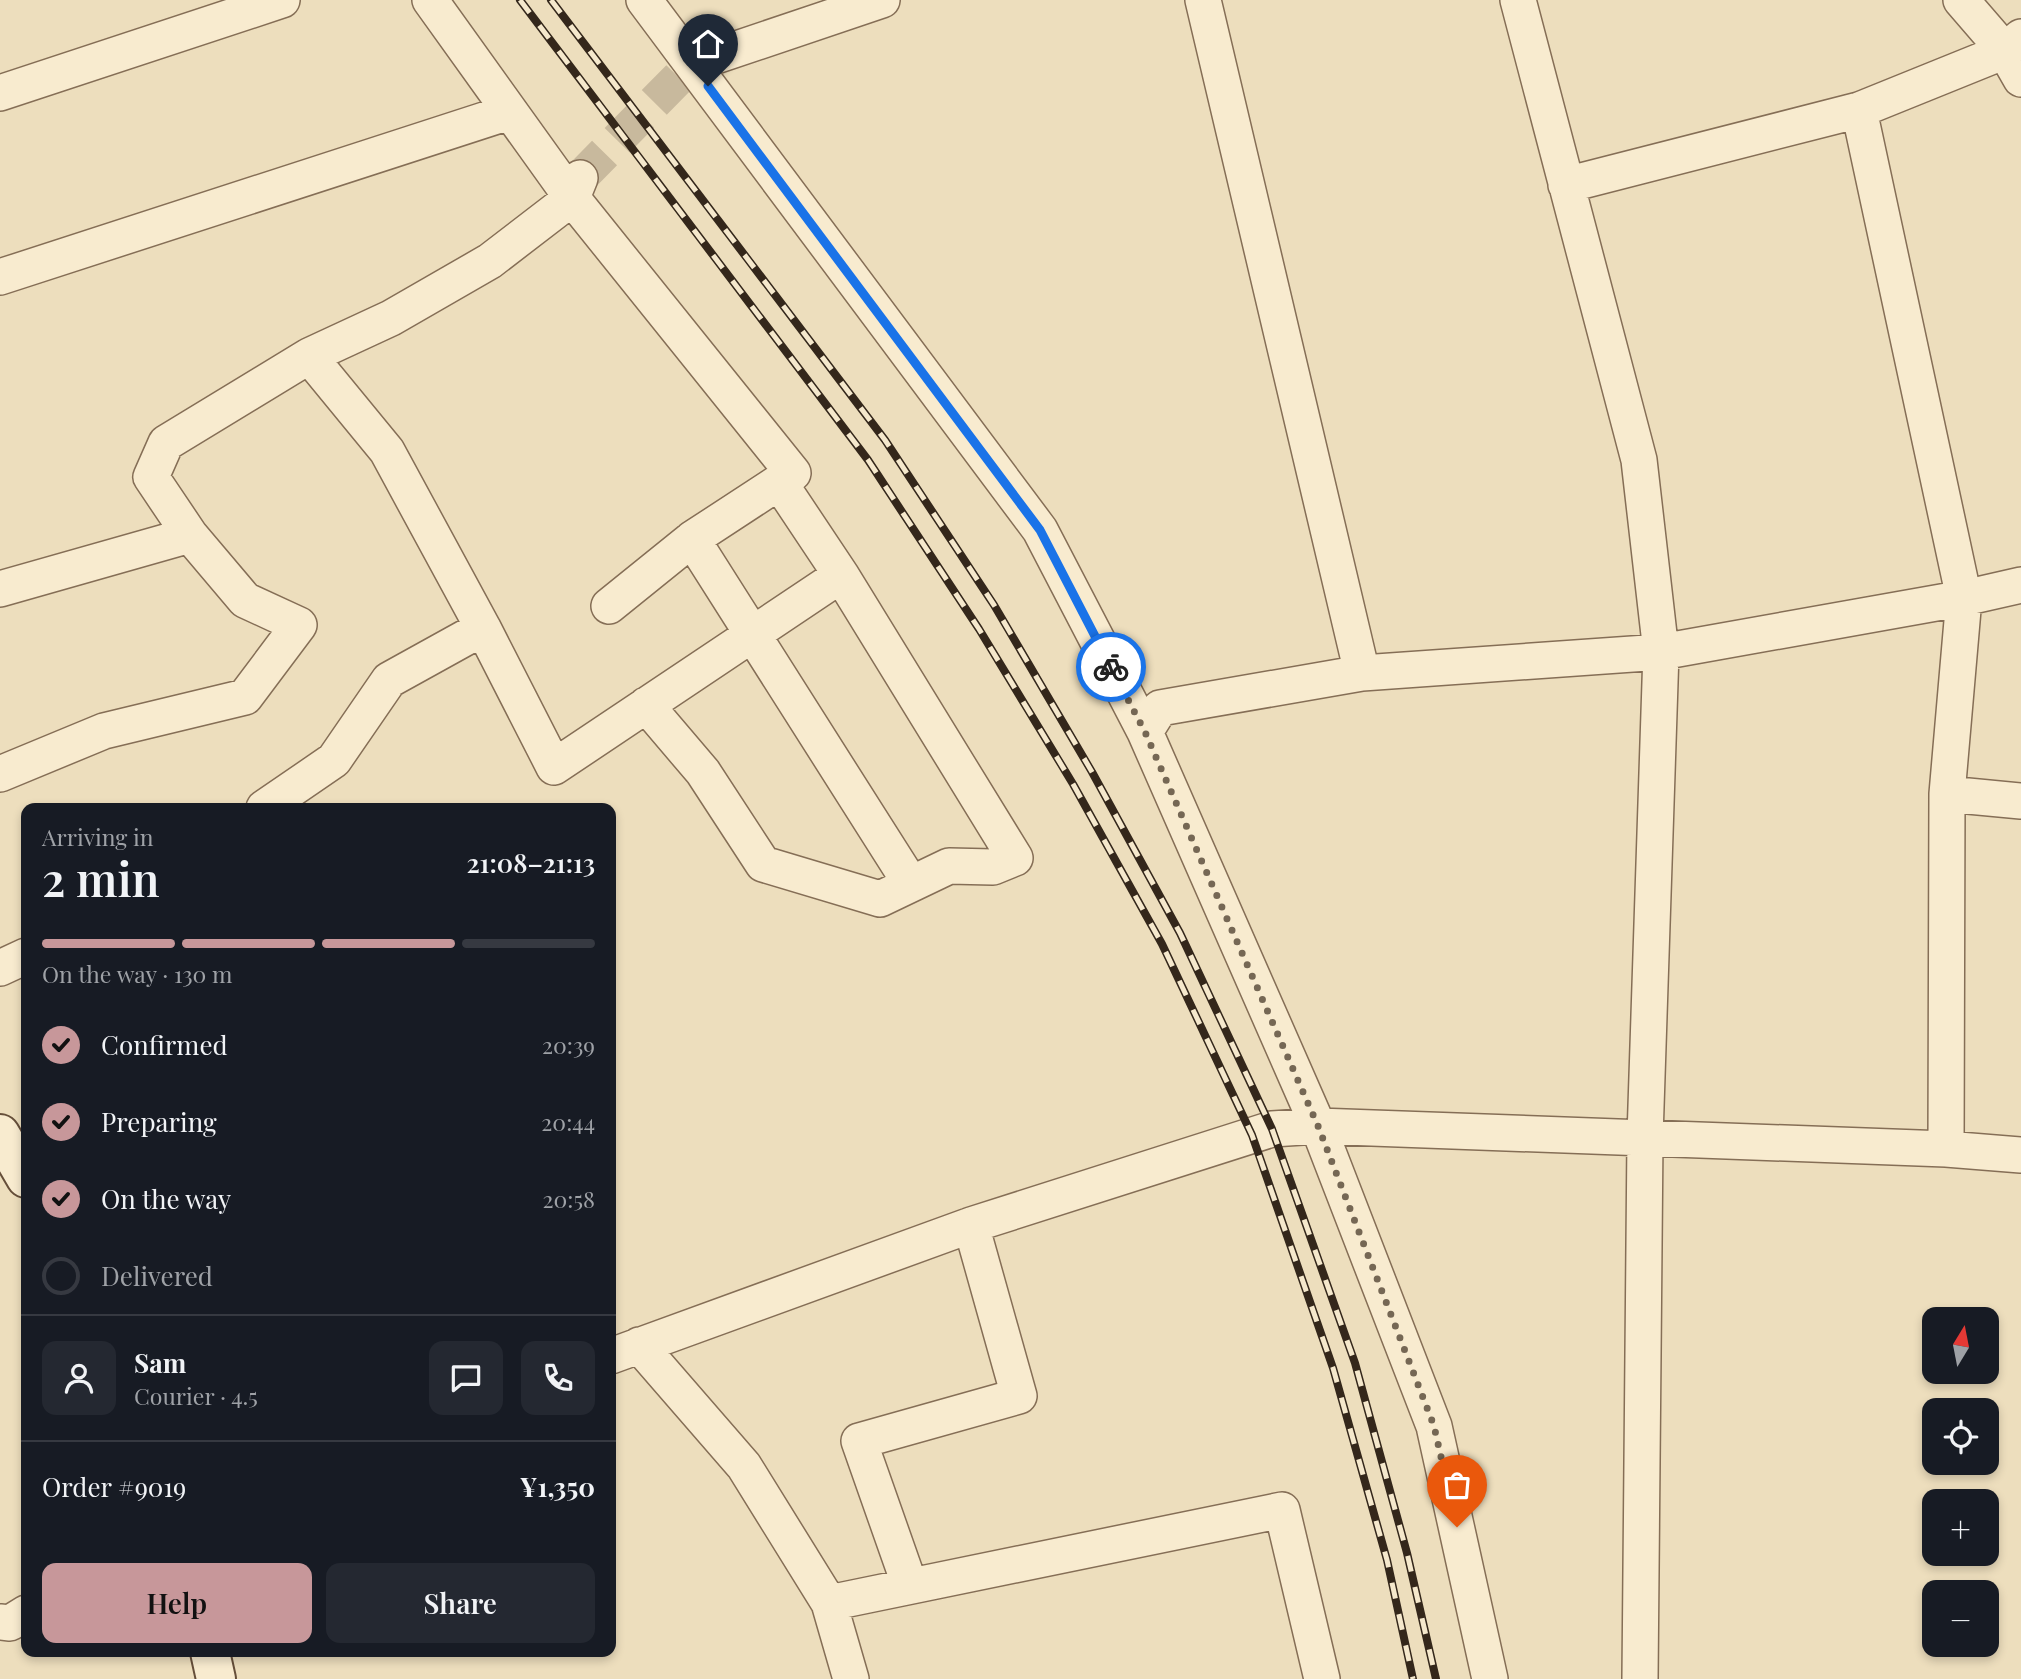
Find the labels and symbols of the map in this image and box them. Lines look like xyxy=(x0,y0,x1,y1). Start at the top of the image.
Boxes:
pin xyxy=(678,14,738,86)
courier xyxy=(1076,632,1146,702)
north arrow xyxy=(1922,1307,1998,1384)
pin xyxy=(1427,1455,1487,1527)

